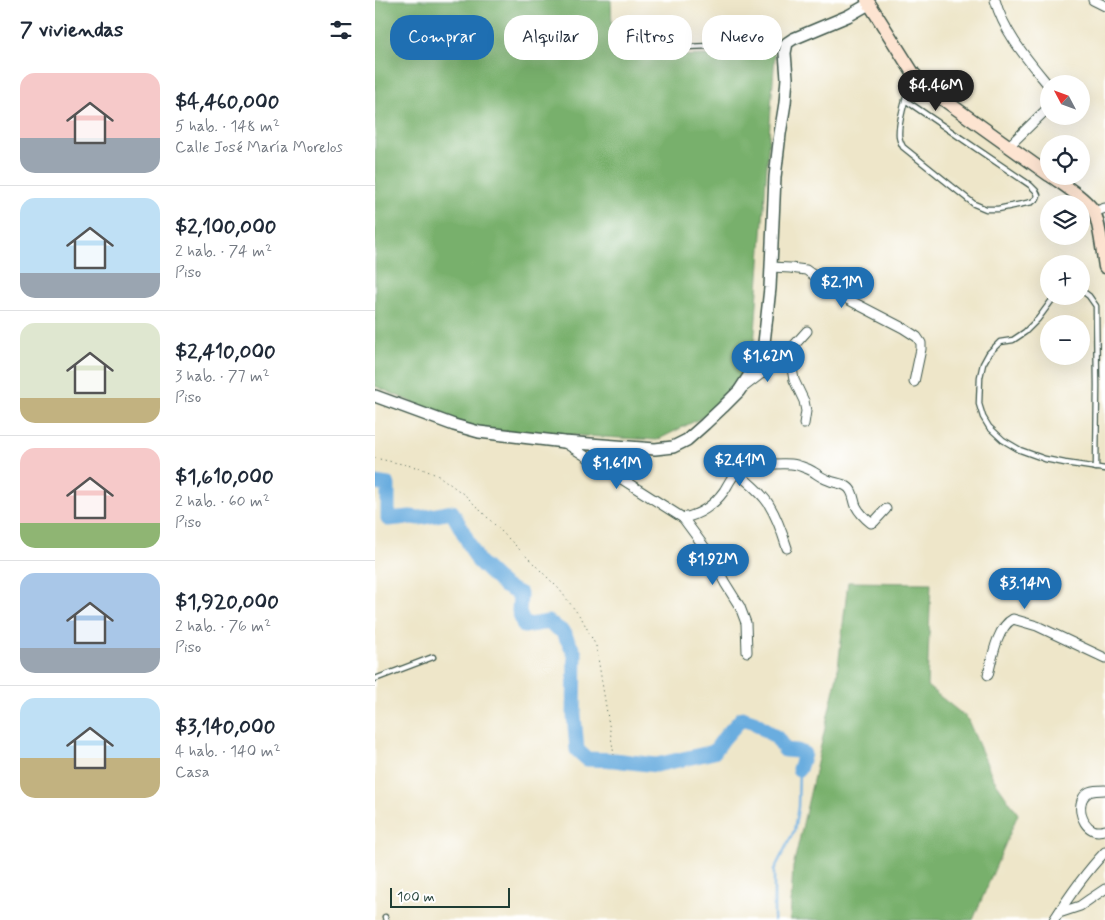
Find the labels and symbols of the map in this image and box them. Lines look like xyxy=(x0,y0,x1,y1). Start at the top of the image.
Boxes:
pin: $4.46M xyxy=(895,70,977,112)
north arrow xyxy=(1040,75,1090,125)
pin: $2.1M xyxy=(807,266,877,309)
pin: $1.62M xyxy=(727,340,809,383)
pin: $2.41M xyxy=(699,444,781,487)
pin: $1.61M xyxy=(576,448,658,490)
pin: $1.92M xyxy=(672,544,754,586)
pin: $3.14M xyxy=(984,568,1066,610)
scale bar xyxy=(390,885,510,908)

